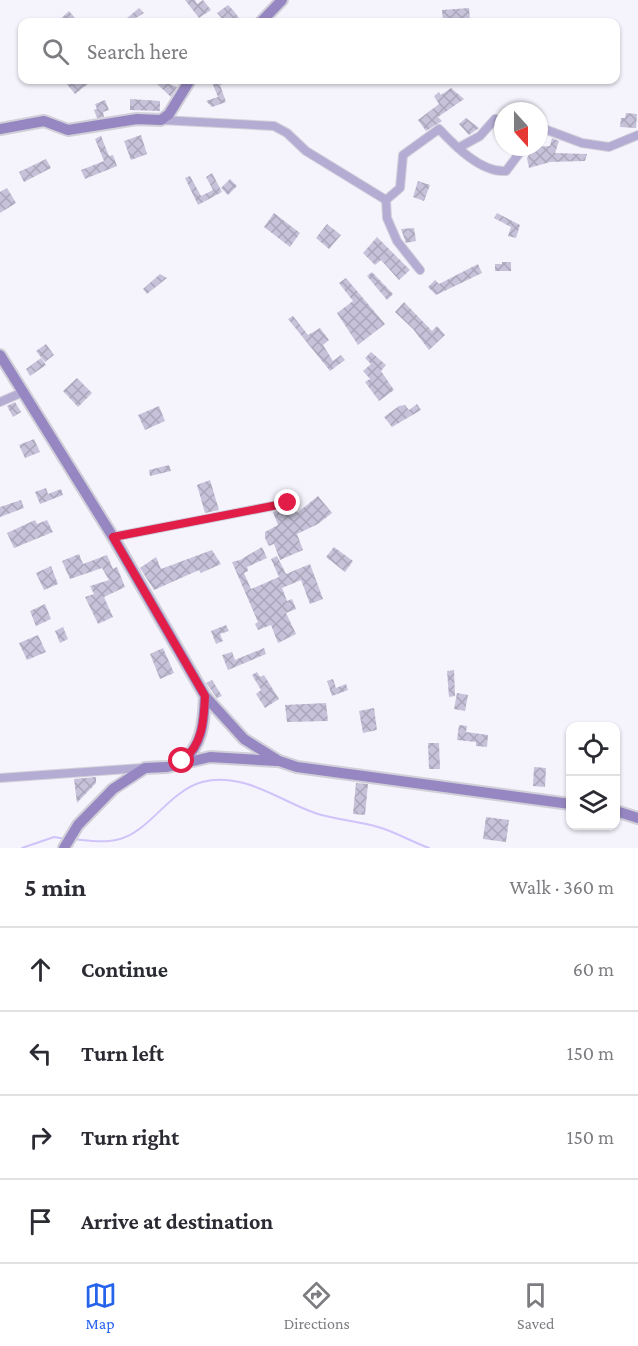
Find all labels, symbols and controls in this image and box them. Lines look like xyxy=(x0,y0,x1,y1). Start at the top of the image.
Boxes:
search box xyxy=(18,18,620,84)
icon: search xyxy=(39,35,72,68)
text: Search here xyxy=(87,39,188,64)
north arrow xyxy=(494,102,548,156)
route end xyxy=(274,489,300,515)
map controls xyxy=(566,722,620,830)
button: locate xyxy=(566,722,620,776)
route start xyxy=(168,747,194,773)
button: layers xyxy=(566,776,620,830)
text: 5 min xyxy=(24,873,86,902)
text: Walk · 360 m xyxy=(509,876,614,898)
icon: ahead xyxy=(24,953,57,986)
text: Continue xyxy=(81,957,168,982)
text: 60 m xyxy=(573,958,614,980)
icon: left xyxy=(24,1037,57,1070)
text: Turn left xyxy=(81,1041,164,1066)
text: 150 m xyxy=(567,1042,614,1064)
icon: right xyxy=(24,1121,57,1154)
text: Turn right xyxy=(81,1125,179,1150)
text: 150 m xyxy=(567,1126,614,1148)
icon: arrive xyxy=(24,1205,57,1238)
text: Arrive at destination xyxy=(81,1209,273,1234)
tab: Map xyxy=(84,1279,117,1332)
tab: Directions xyxy=(284,1279,350,1332)
tab: Saved xyxy=(517,1279,554,1332)

